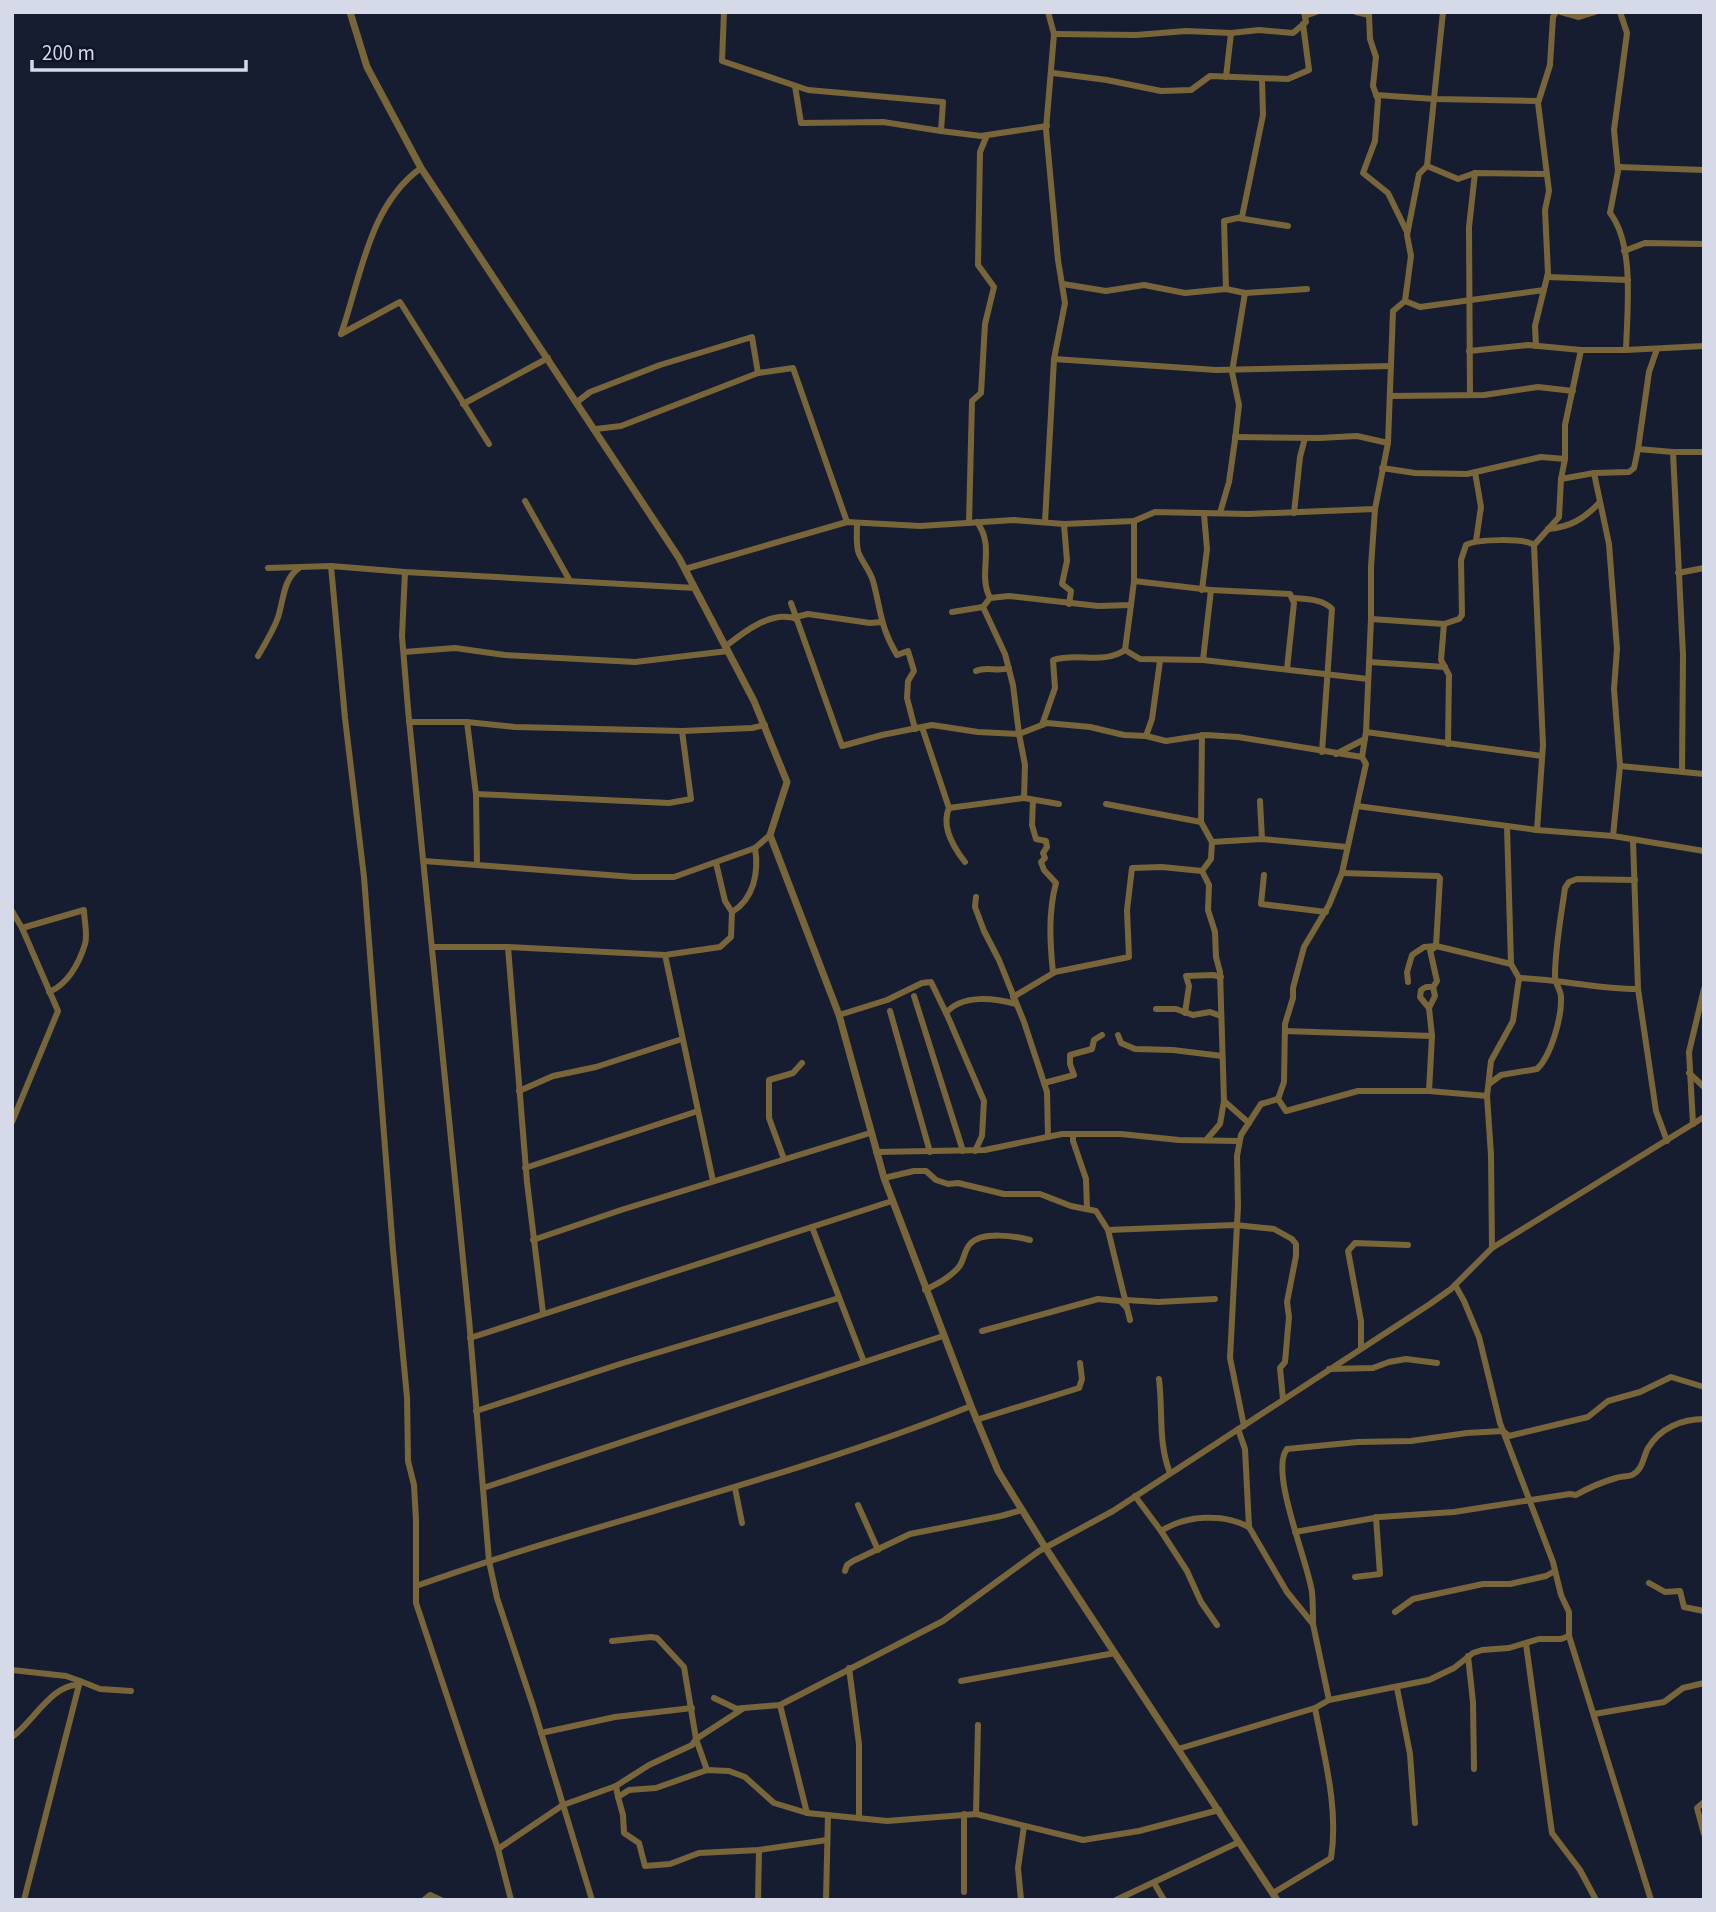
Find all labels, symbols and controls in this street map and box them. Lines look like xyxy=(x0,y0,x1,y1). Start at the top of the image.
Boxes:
scale bar xyxy=(32,28,245,72)
text: 200 m xyxy=(42,38,95,68)

